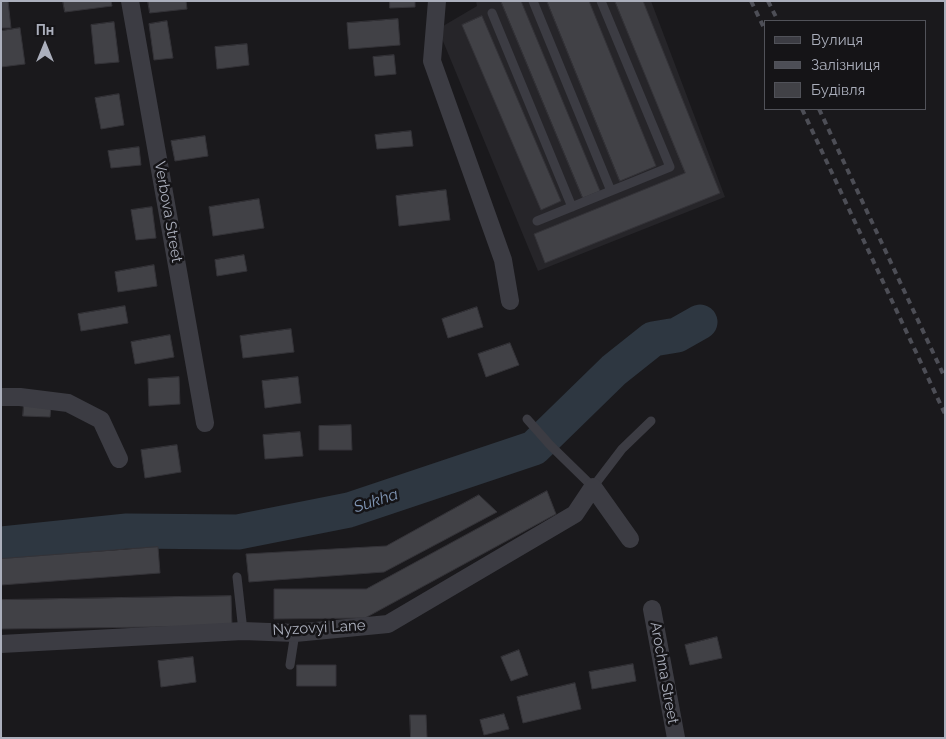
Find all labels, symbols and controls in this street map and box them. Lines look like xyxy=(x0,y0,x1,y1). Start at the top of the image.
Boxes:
north arrow xyxy=(20,20,70,70)
legend xyxy=(764,20,926,110)
text: Пн xyxy=(36,22,54,38)
text: Вулиця xyxy=(811,31,863,49)
text: Залізниця xyxy=(811,56,880,74)
text: Будівля xyxy=(811,81,865,99)
street label: Verbova Street xyxy=(150,160,186,264)
water label: Sukha xyxy=(351,485,401,517)
street label: Nyzovyi Lane xyxy=(272,617,366,639)
street label: Arochna Street xyxy=(646,621,682,725)

